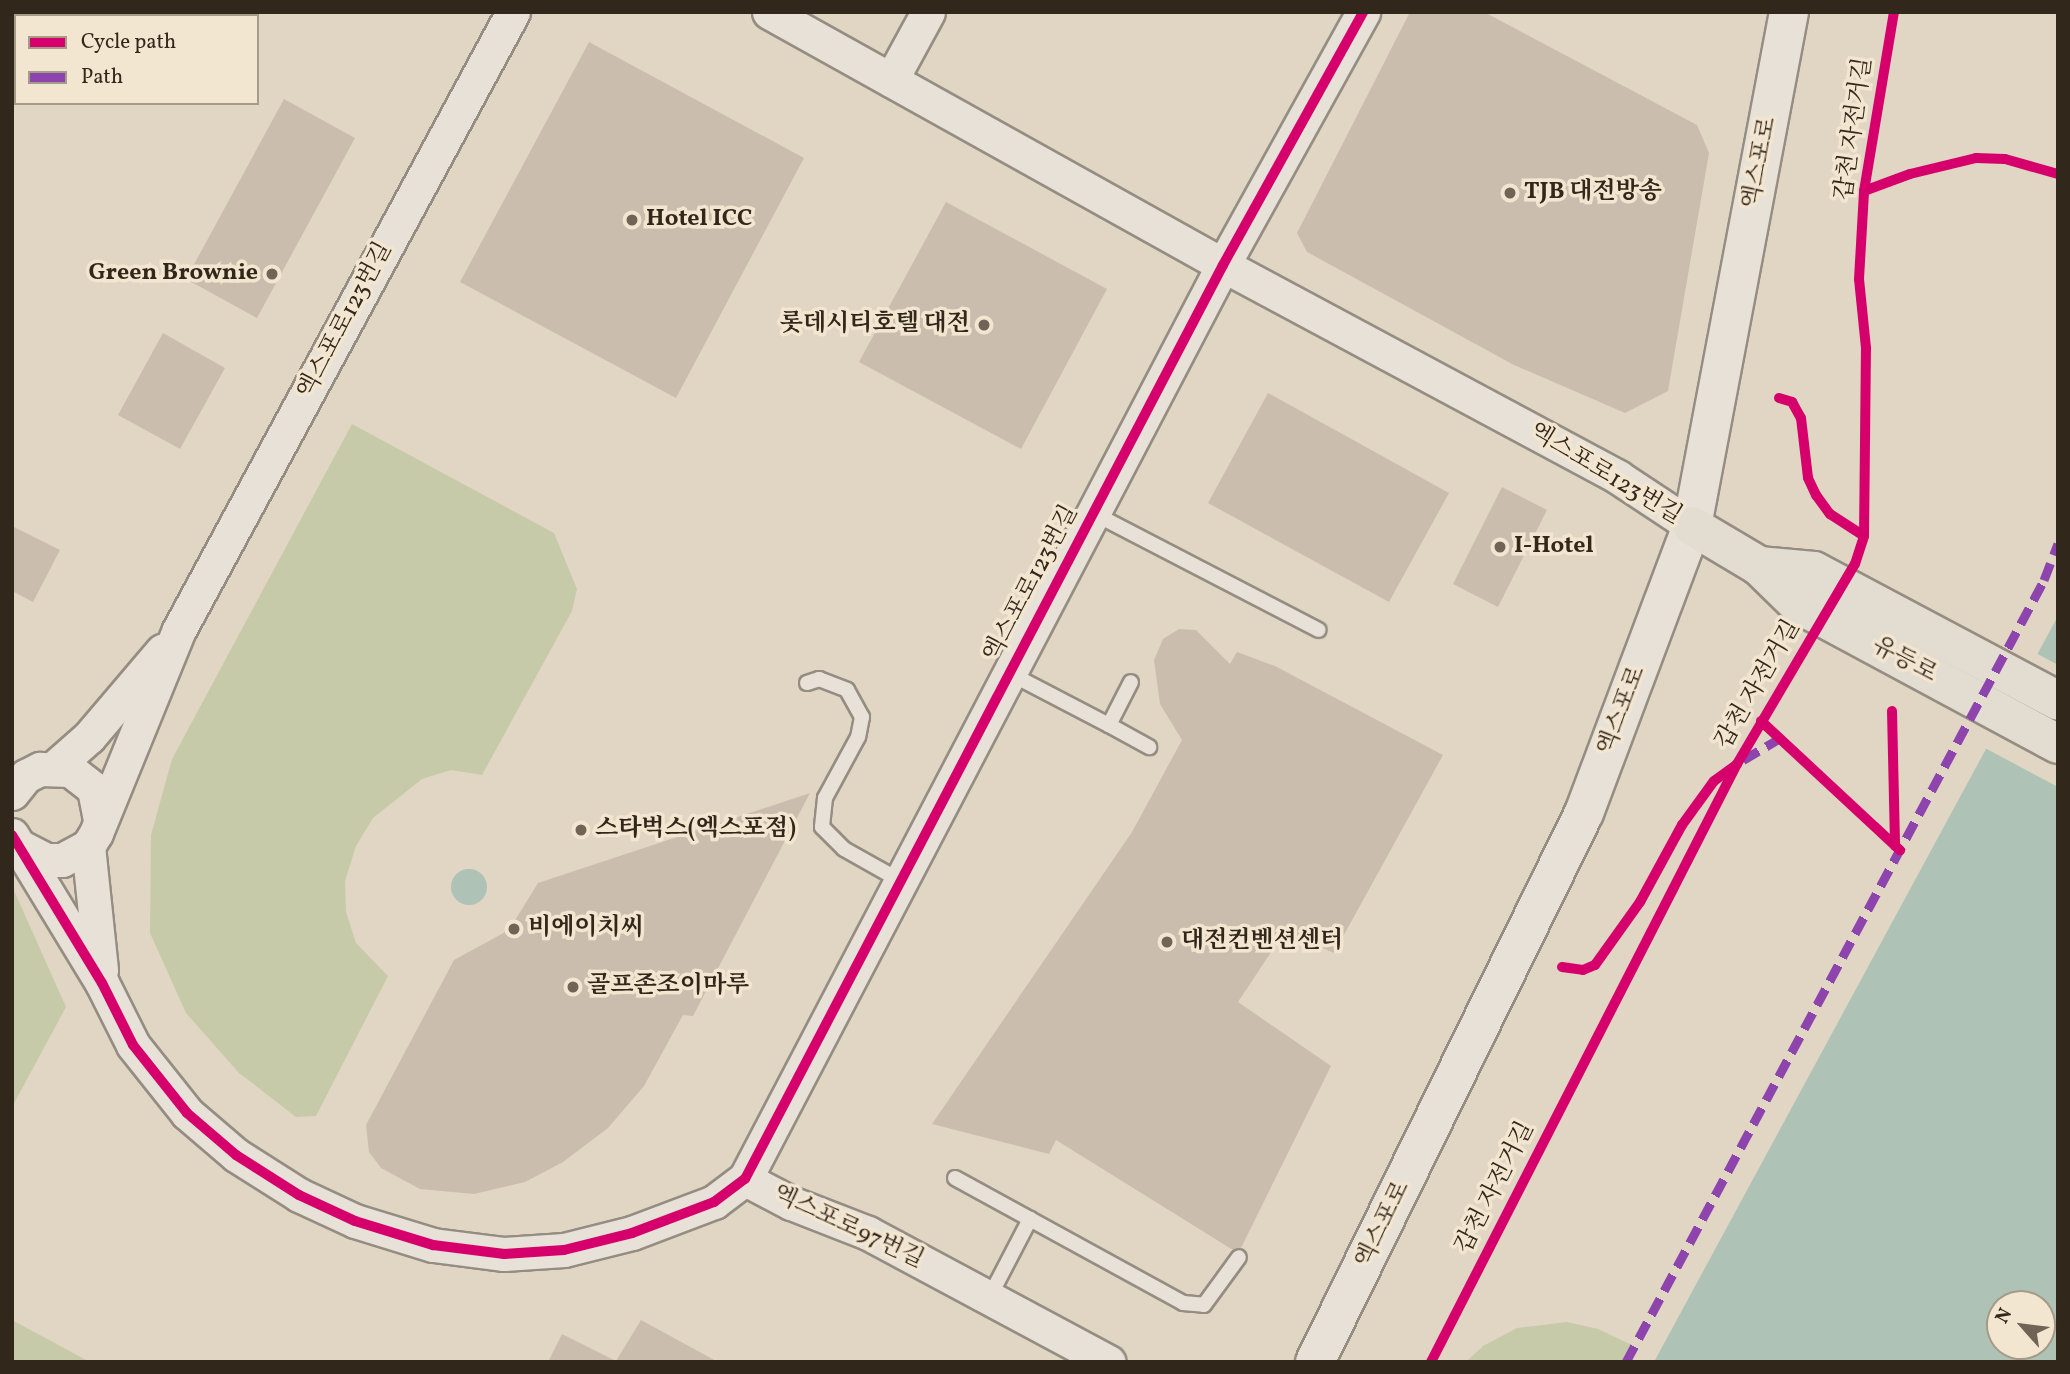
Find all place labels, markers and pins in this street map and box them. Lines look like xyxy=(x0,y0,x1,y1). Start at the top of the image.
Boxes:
place label: TJB 대전방송 xyxy=(1524,179,1662,207)
marker: TJB 대전방송 xyxy=(1502,185,1518,201)
place label: Hotel ICC xyxy=(646,206,752,234)
marker: Hotel ICC xyxy=(624,212,640,228)
place label: Green Brownie xyxy=(88,260,258,288)
marker: Green Brownie xyxy=(264,266,280,282)
place label: 롯데시티호텔 대전 xyxy=(780,311,970,339)
marker: 롯데시티호텔 대전 xyxy=(976,317,992,333)
place label: I-Hotel xyxy=(1514,533,1594,561)
marker: I-Hotel xyxy=(1492,539,1508,555)
place label: 스타벅스(엑스포점) xyxy=(595,816,796,844)
marker: 스타벅스(엑스포점) xyxy=(573,822,589,838)
place label: 비에이치씨 xyxy=(528,915,644,943)
marker: 비에이치씨 xyxy=(506,921,522,937)
place label: 대전컨벤션센터 xyxy=(1181,928,1343,956)
marker: 대전컨벤션센터 xyxy=(1159,934,1175,950)
place label: 골프존조이마루 xyxy=(587,973,749,1001)
marker: 골프존조이마루 xyxy=(565,979,581,995)

